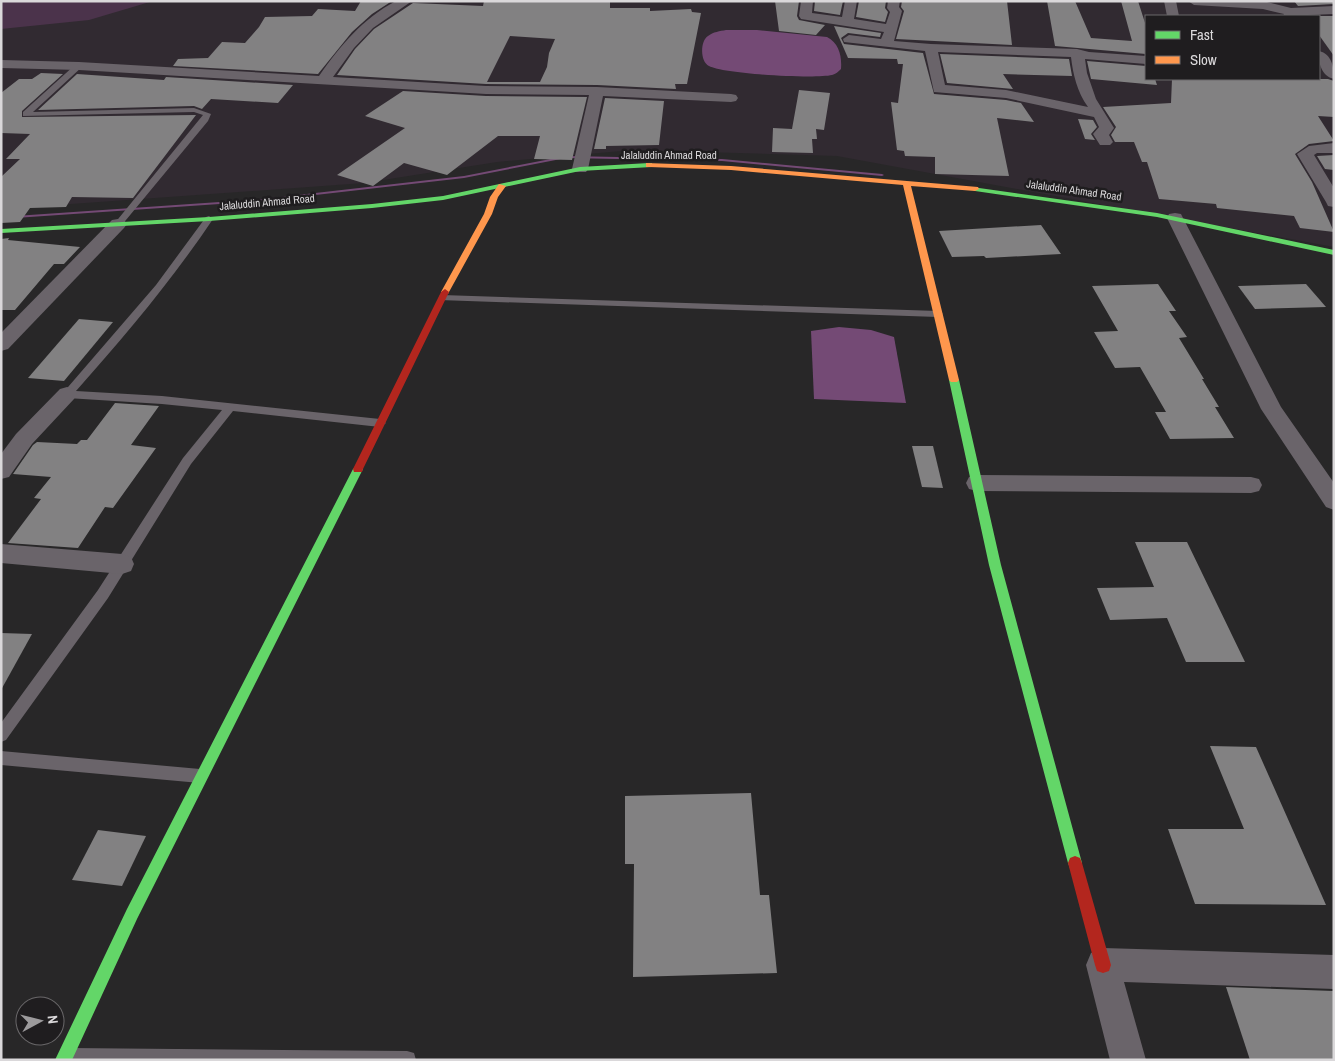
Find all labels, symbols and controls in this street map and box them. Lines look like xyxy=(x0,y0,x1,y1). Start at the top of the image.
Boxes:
legend xyxy=(1145,15,1320,80)
text: Fast xyxy=(1190,24,1214,45)
text: Slow xyxy=(1190,49,1217,70)
street label: Jalaluddin Ahmad Road xyxy=(621,148,717,162)
street label: Jalaluddin Ahmad Road xyxy=(1026,176,1122,204)
street label: Jalaluddin Ahmad Road xyxy=(219,191,315,213)
north arrow xyxy=(15,996,65,1046)
text: N xyxy=(43,1014,62,1025)

